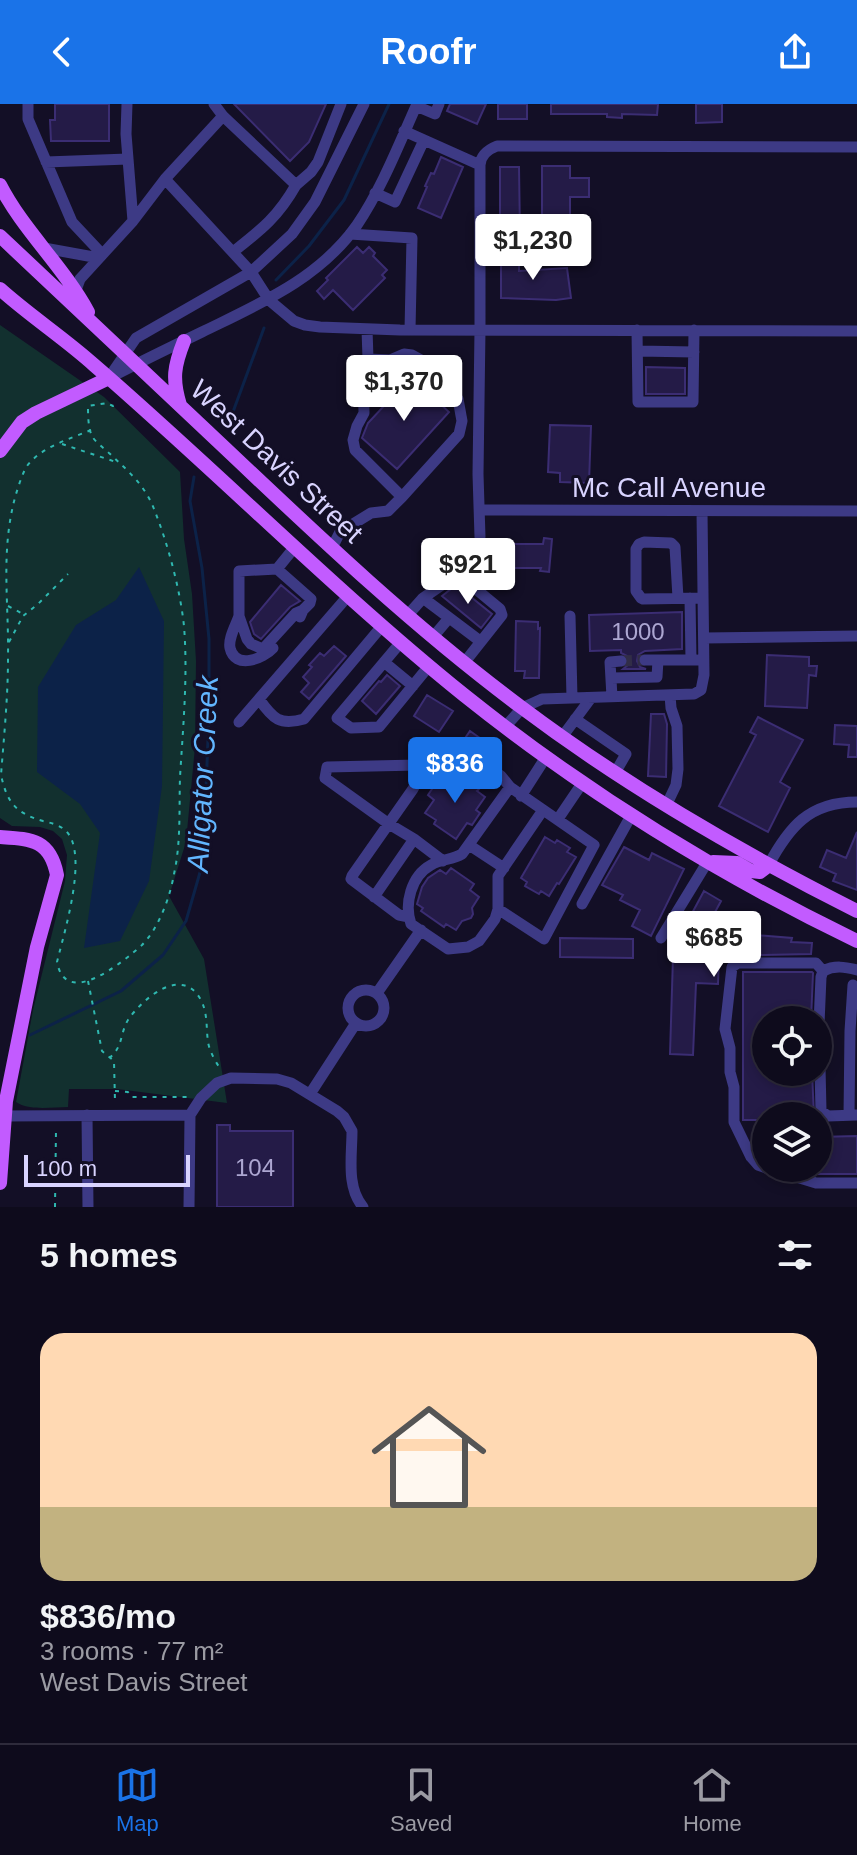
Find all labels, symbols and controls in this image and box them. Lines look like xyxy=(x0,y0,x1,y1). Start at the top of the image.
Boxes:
icon: back xyxy=(40,30,84,74)
icon: share xyxy=(773,30,817,74)
text: Roofr xyxy=(381,31,476,72)
pin: $1,230 xyxy=(468,214,598,282)
text: $1,230 xyxy=(493,225,573,255)
pin: $1,370 xyxy=(339,355,469,423)
text: $1,370 xyxy=(364,366,444,396)
street label: West Davis Street xyxy=(184,374,369,549)
street label: Mc Call Avenue xyxy=(572,472,766,503)
pin: $921 xyxy=(421,538,515,606)
text: $921 xyxy=(439,549,497,579)
house number: 1000 xyxy=(611,618,665,645)
water label: Alligator Creek xyxy=(181,673,224,875)
pin: $836 xyxy=(408,737,502,805)
text: $836 xyxy=(426,748,484,778)
pin: $685 xyxy=(667,911,761,979)
text: $685 xyxy=(685,922,743,952)
map controls xyxy=(752,1006,832,1182)
button: locate xyxy=(752,1006,832,1086)
button: layers xyxy=(752,1102,832,1182)
scale bar xyxy=(24,1151,190,1187)
house number: 104 xyxy=(235,1154,275,1181)
text: 100 m xyxy=(36,1156,97,1181)
icon: filters xyxy=(773,1233,817,1277)
text: 5 homes xyxy=(40,1236,178,1274)
icon: home xyxy=(357,1385,501,1529)
text: $836/mo xyxy=(40,1597,176,1635)
text: 3 rooms · 77 m² xyxy=(40,1636,224,1666)
text: West Davis Street xyxy=(40,1667,248,1697)
tab: Map xyxy=(115,1763,159,1837)
tab: Saved xyxy=(390,1763,452,1837)
tab: Home xyxy=(683,1763,742,1837)

